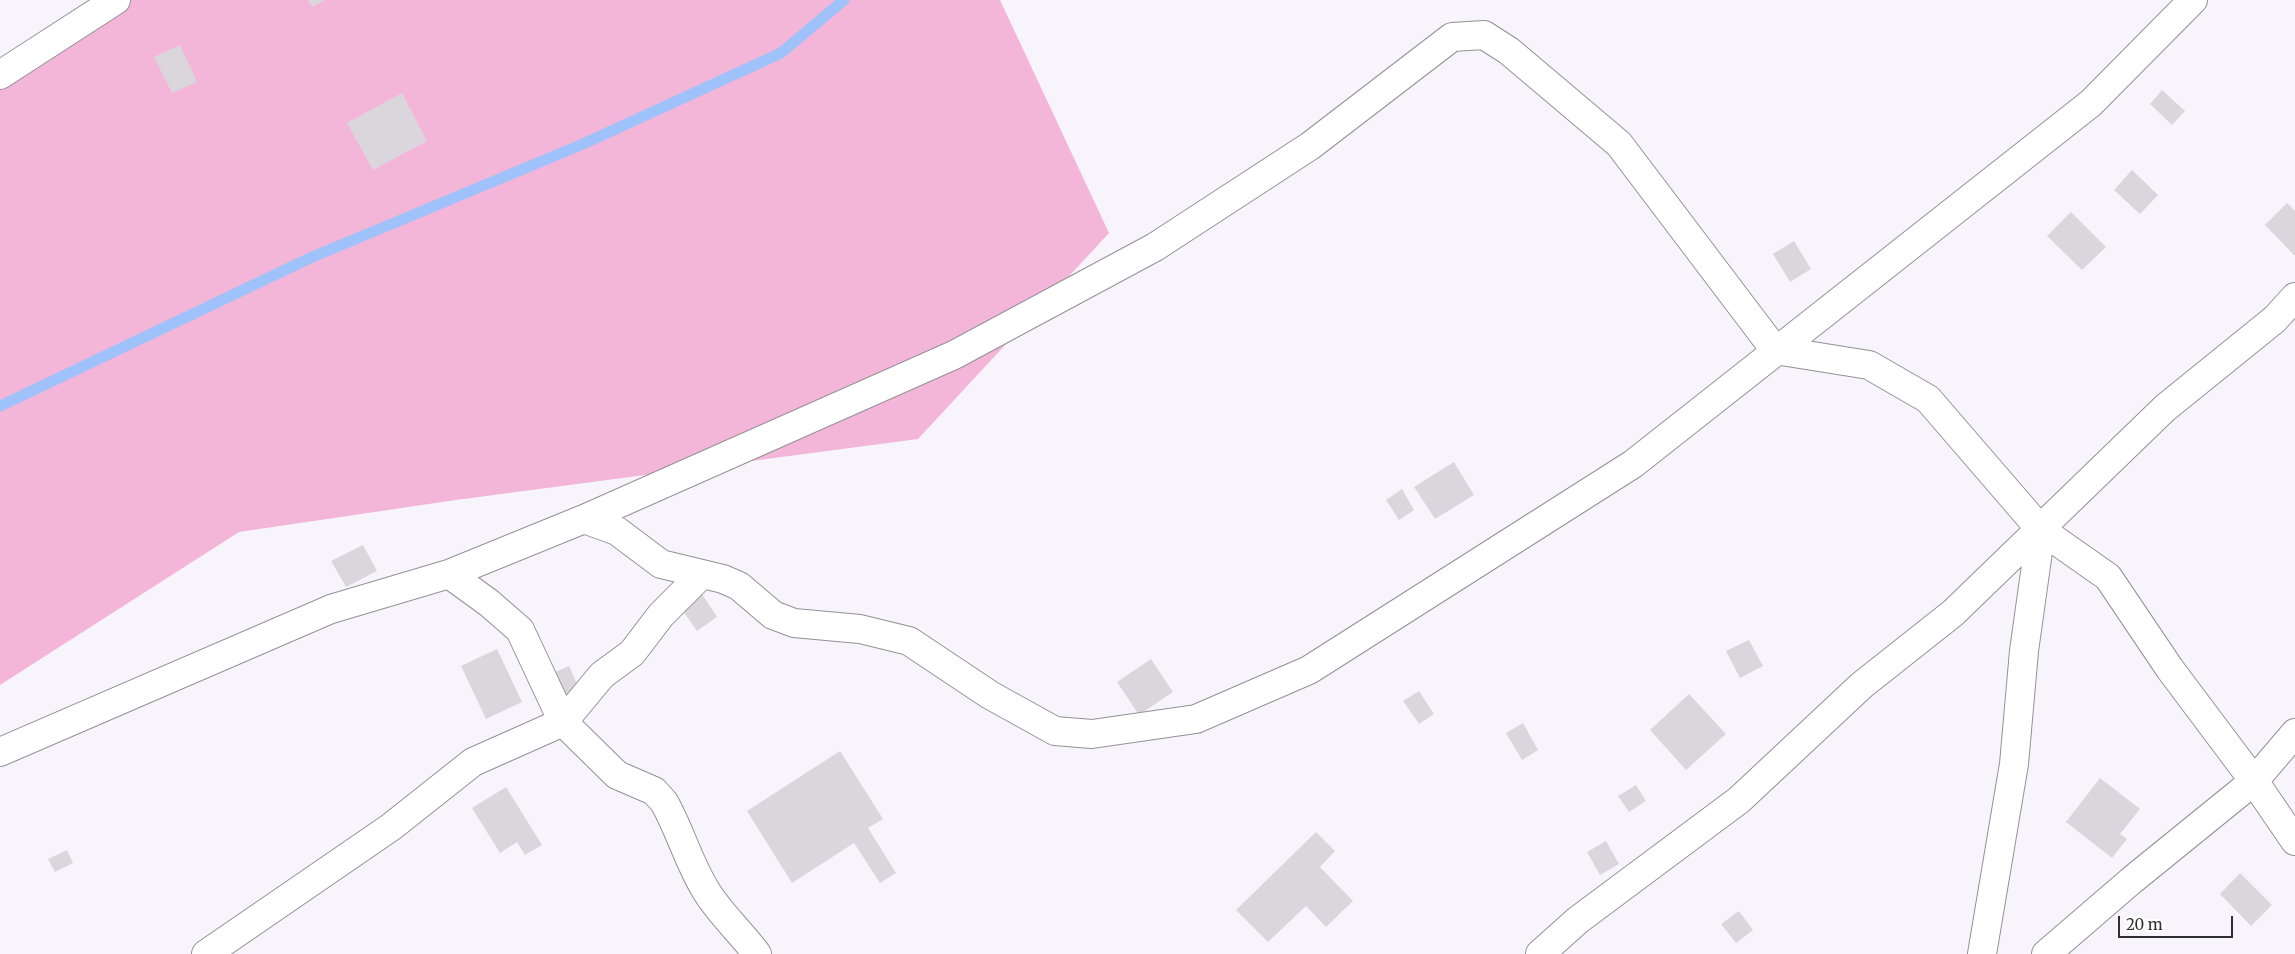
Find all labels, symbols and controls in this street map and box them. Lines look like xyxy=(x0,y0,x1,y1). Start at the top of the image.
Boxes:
scale bar xyxy=(2120,906,2235,938)
text: 20 m xyxy=(2126,915,2163,934)

